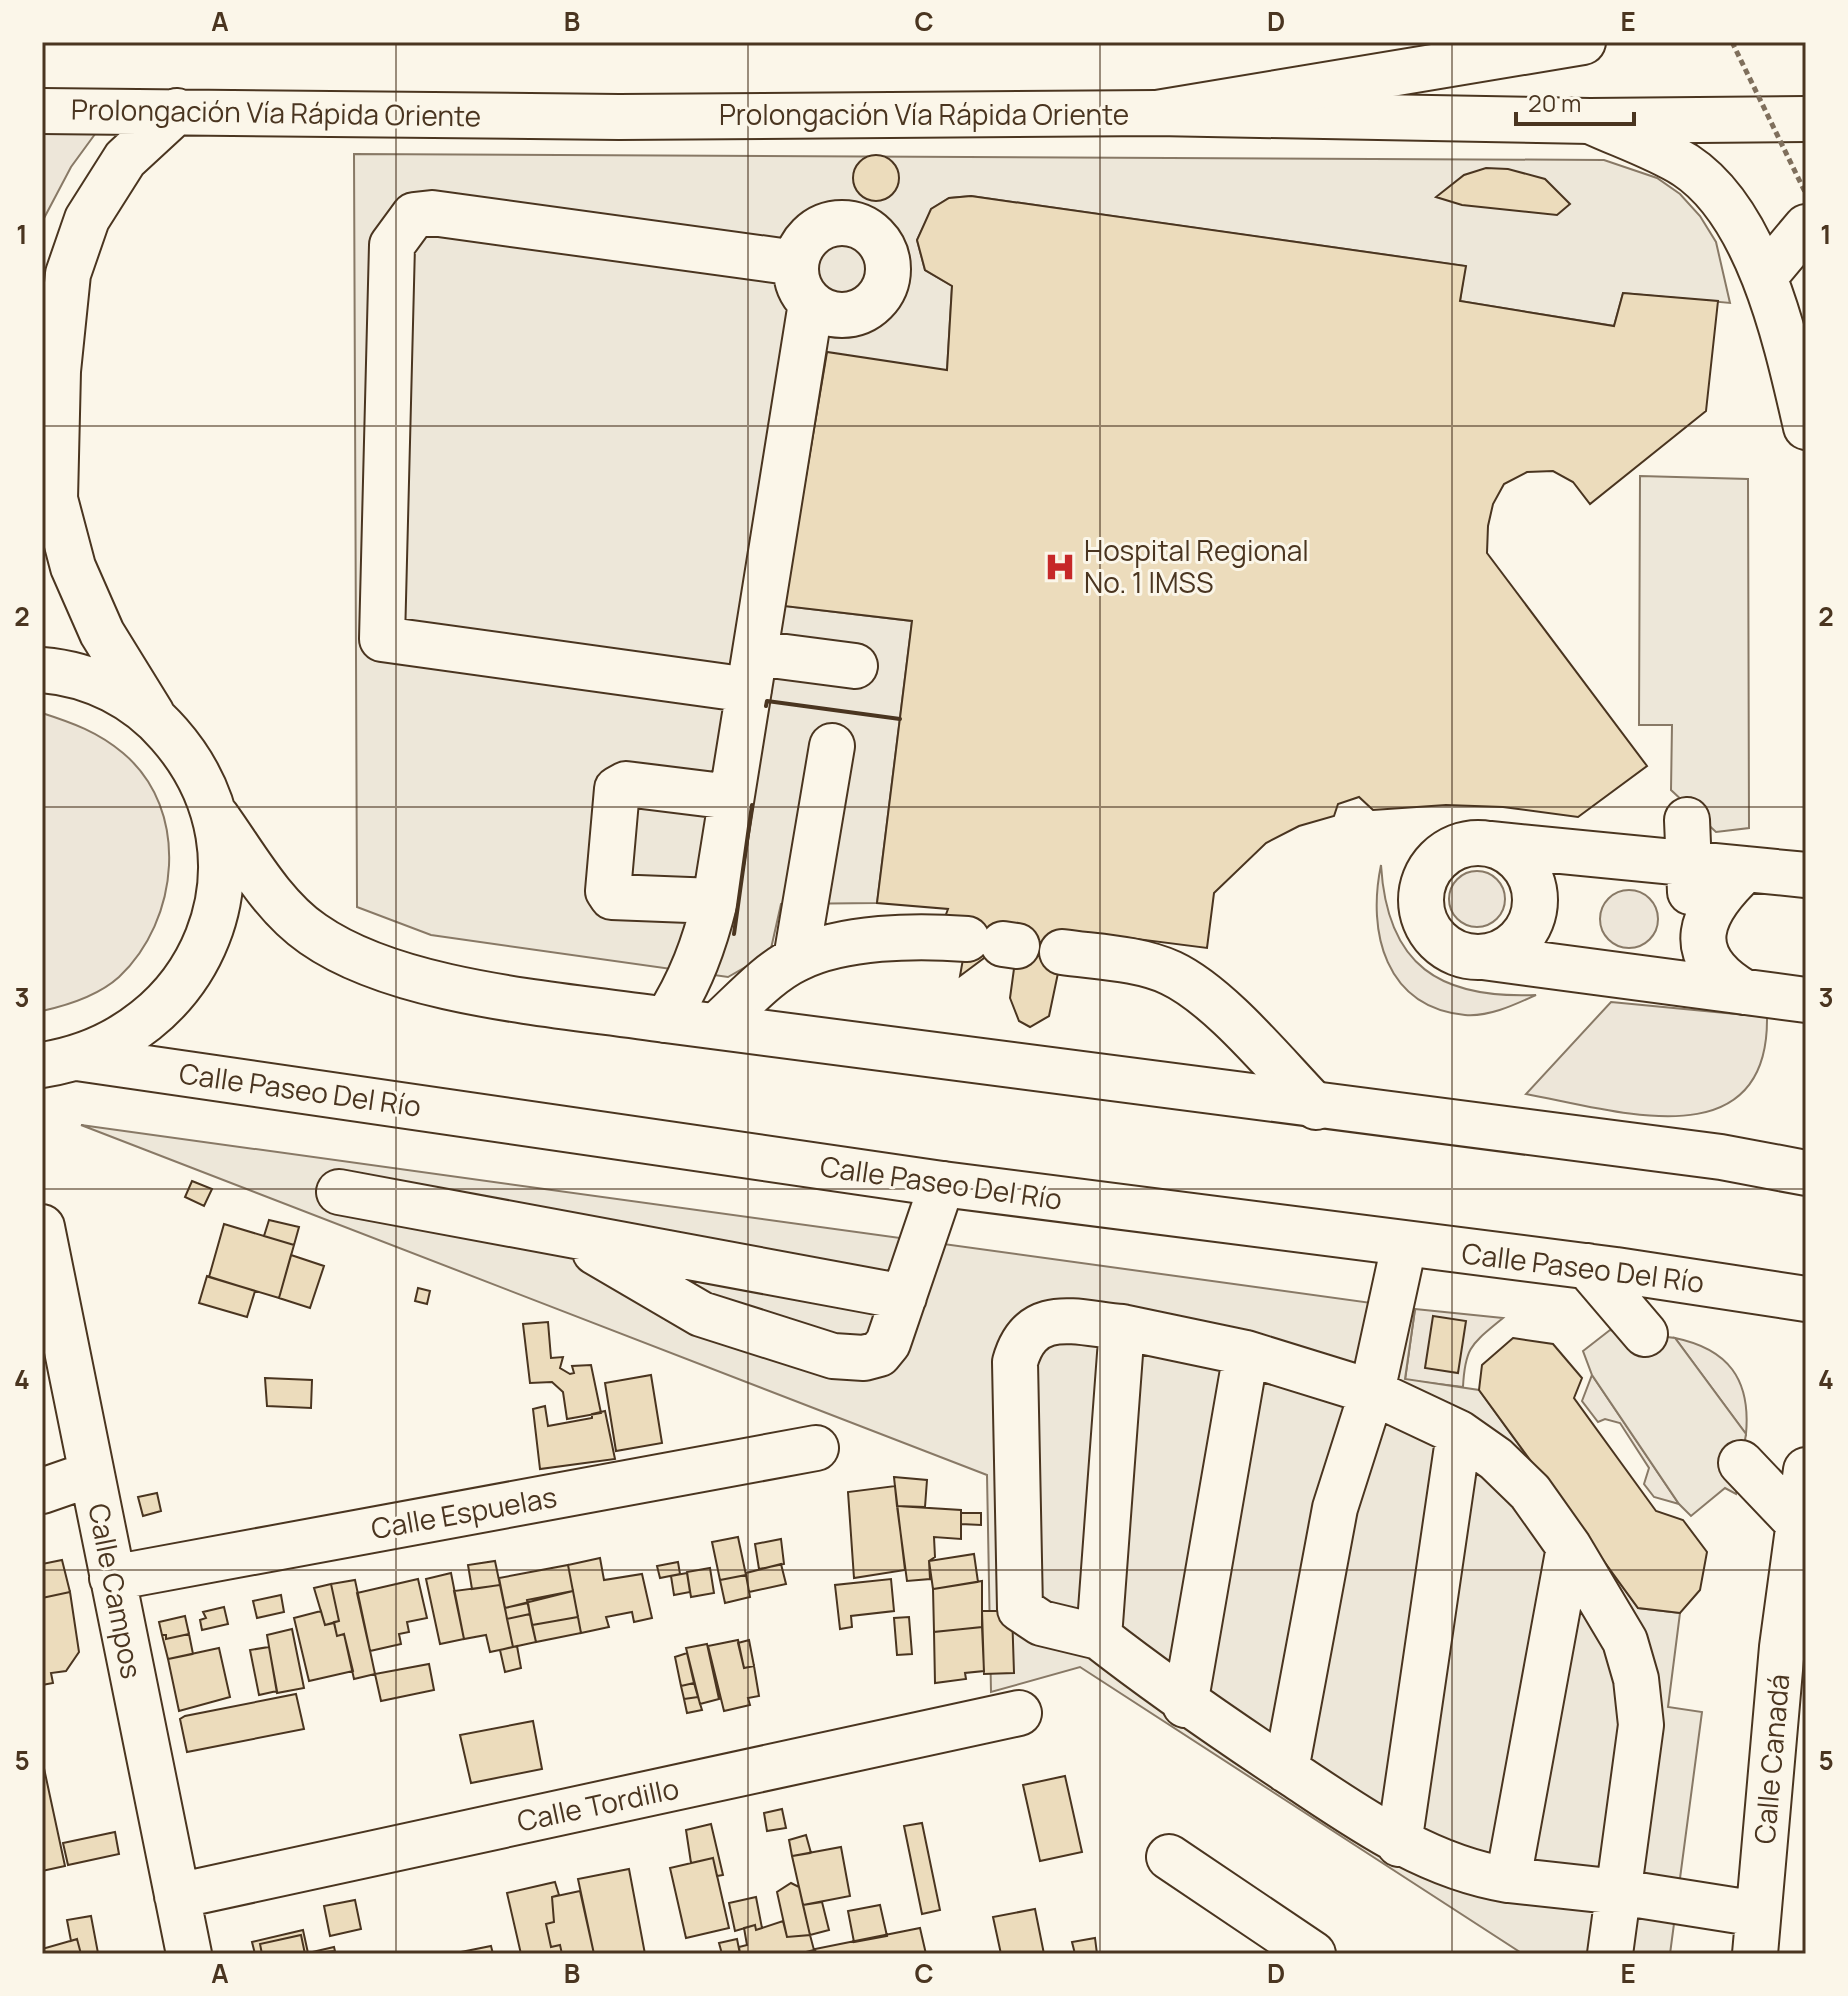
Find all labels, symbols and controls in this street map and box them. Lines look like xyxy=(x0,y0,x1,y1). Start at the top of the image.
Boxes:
text: A xyxy=(211,3,229,39)
text: B xyxy=(564,3,580,39)
text: C xyxy=(914,3,934,39)
text: D xyxy=(1267,3,1285,39)
text: E xyxy=(1620,3,1636,39)
scale bar xyxy=(1516,76,1634,126)
text: 20 m xyxy=(1528,86,1581,119)
street label: Prolongación Vía Rápida Oriente xyxy=(71,89,481,135)
street label: Prolongación Vía Rápida Oriente xyxy=(719,95,1129,133)
text: 1 xyxy=(16,216,28,252)
text: 1 xyxy=(1820,216,1832,252)
place label: Hospital Regional No. 1 IMSS xyxy=(1084,531,1309,601)
hospital icon: Hospital Regional No. 1 IMSS xyxy=(1043,550,1077,584)
text: 2 xyxy=(14,598,30,634)
text: 2 xyxy=(1818,598,1834,634)
text: 3 xyxy=(14,979,30,1015)
text: 3 xyxy=(1818,979,1834,1015)
street label: Calle Paseo Del Río xyxy=(177,1053,423,1125)
street label: Calle Paseo Del Río xyxy=(818,1146,1064,1218)
street label: Calle Paseo Del Río xyxy=(1460,1233,1706,1301)
text: 4 xyxy=(14,1361,30,1397)
text: 4 xyxy=(1818,1361,1834,1397)
street label: Calle Espuelas xyxy=(368,1477,560,1547)
street label: Calle Campos xyxy=(80,1500,152,1682)
street label: Calle Canadá xyxy=(1745,1672,1797,1846)
text: 5 xyxy=(14,1742,30,1778)
text: 5 xyxy=(1818,1742,1834,1778)
street label: Calle Tordillo xyxy=(514,1768,682,1840)
text: A xyxy=(211,1955,229,1991)
text: B xyxy=(564,1955,580,1991)
text: C xyxy=(914,1955,934,1991)
text: D xyxy=(1267,1955,1285,1991)
text: E xyxy=(1620,1955,1636,1991)

